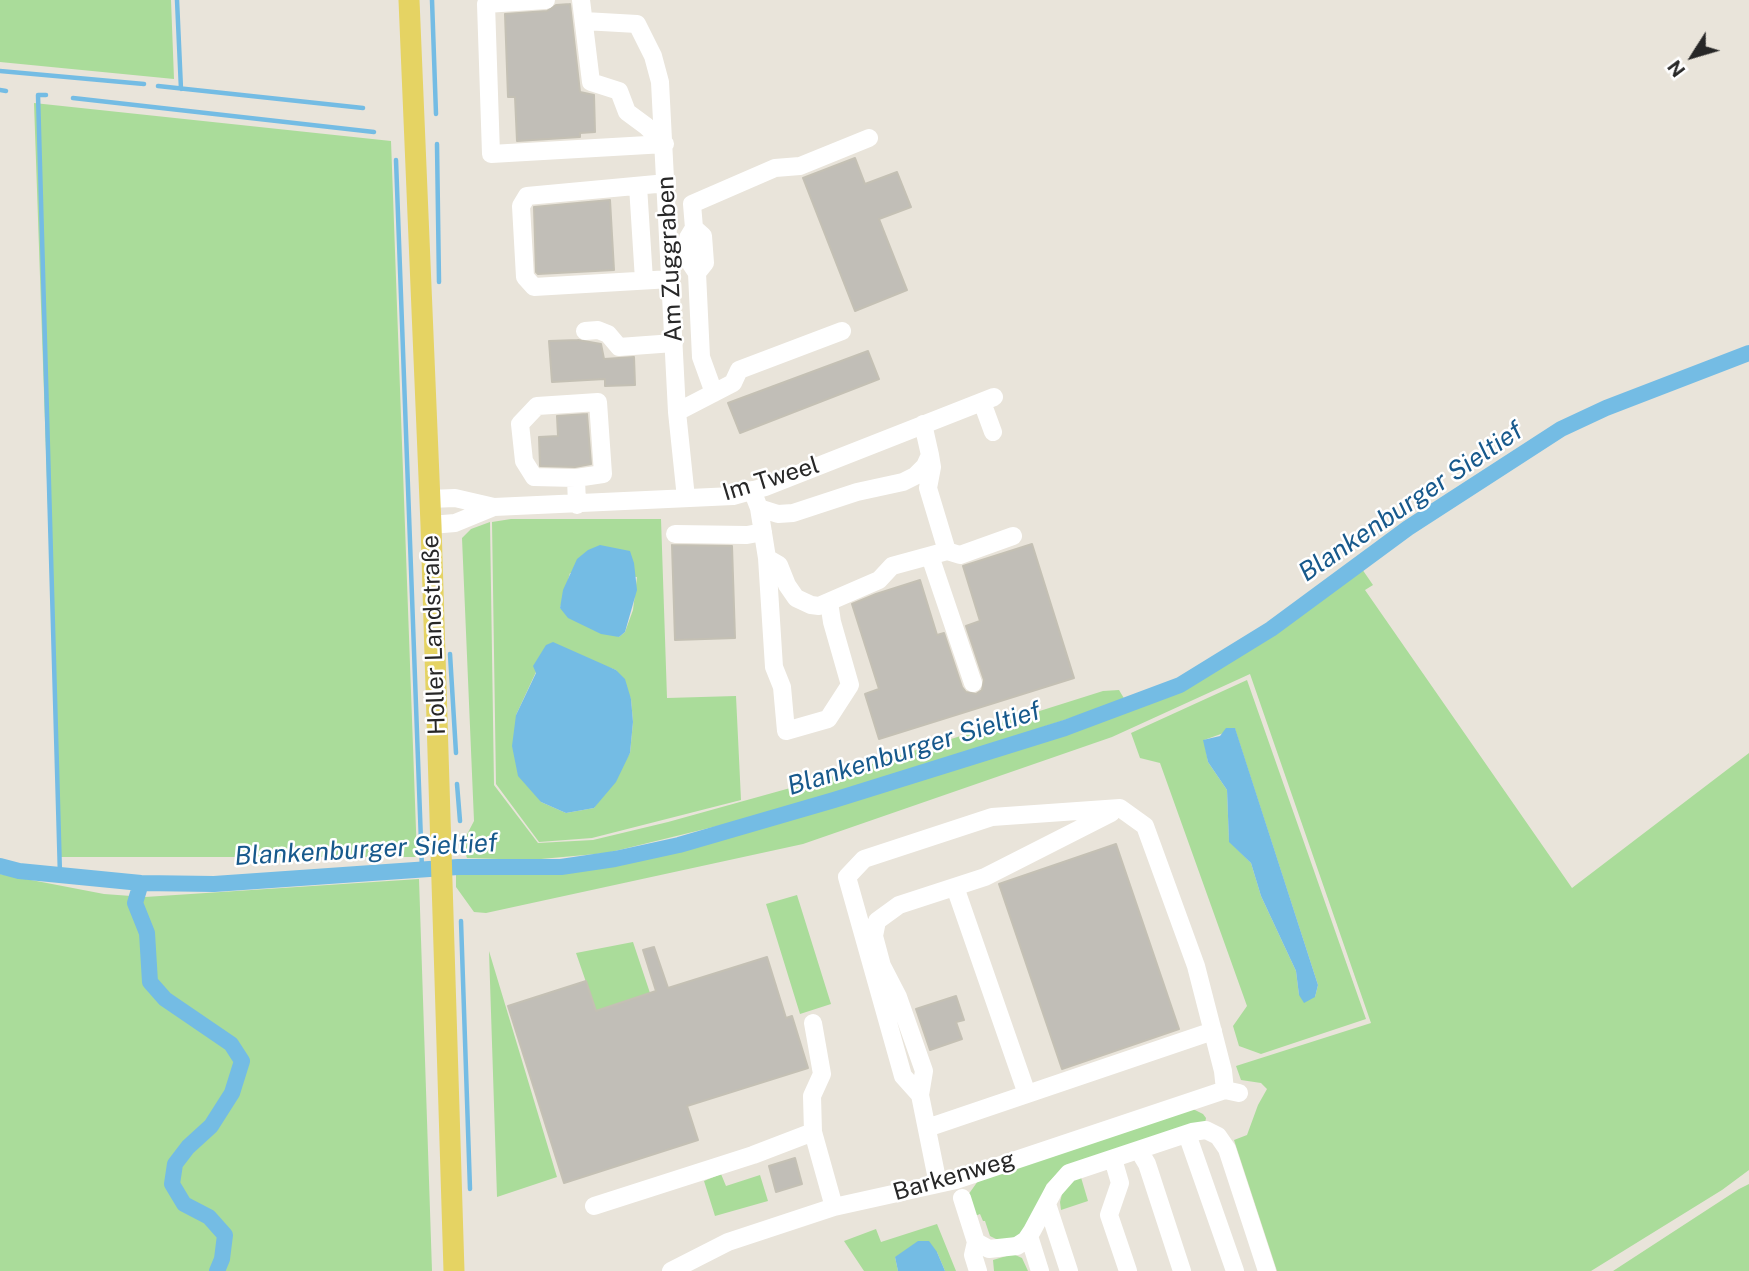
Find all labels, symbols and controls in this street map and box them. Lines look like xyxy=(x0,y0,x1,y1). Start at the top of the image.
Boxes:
north arrow xyxy=(1658,21,1728,91)
text: N xyxy=(1663,56,1689,81)
street label: Am Zuggraben xyxy=(651,175,689,343)
water label: Blankenburger Sieltief xyxy=(1293,415,1529,589)
street label: Im Tweel xyxy=(719,451,823,507)
street label: Holler Landstraße xyxy=(416,534,452,736)
water label: Blankenburger Sieltief xyxy=(784,696,1044,802)
water label: Blankenburger Sieltief xyxy=(234,828,498,872)
street label: Barkenweg xyxy=(890,1145,1018,1207)

